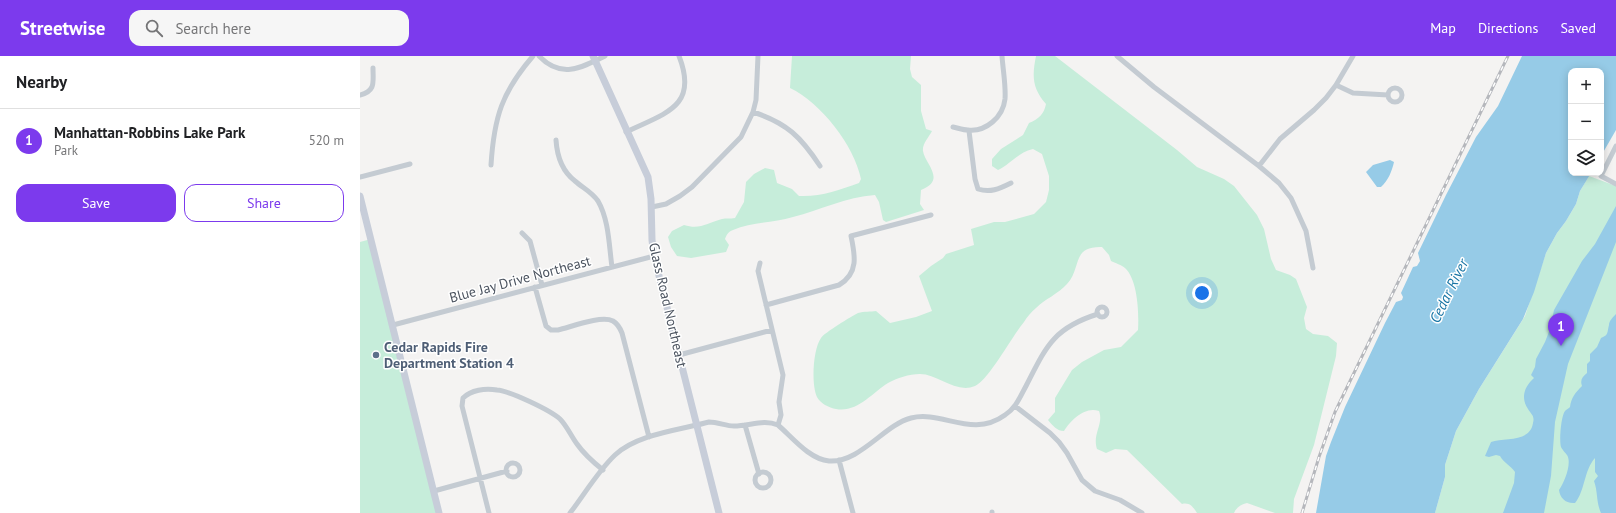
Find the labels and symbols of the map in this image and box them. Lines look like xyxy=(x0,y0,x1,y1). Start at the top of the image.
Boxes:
street label: Glass Road Northeast xyxy=(645,241,691,369)
street label: Blue Jay Drive Northeast xyxy=(447,251,593,307)
water label: Cedar River xyxy=(1425,255,1473,326)
your location xyxy=(1192,283,1212,303)
pin: 1 xyxy=(1548,313,1574,346)
place label: Cedar Rapids Fire Department Station 4 xyxy=(384,338,514,372)
marker: Cedar Rapids Fire Department Station 4 xyxy=(371,350,381,360)

